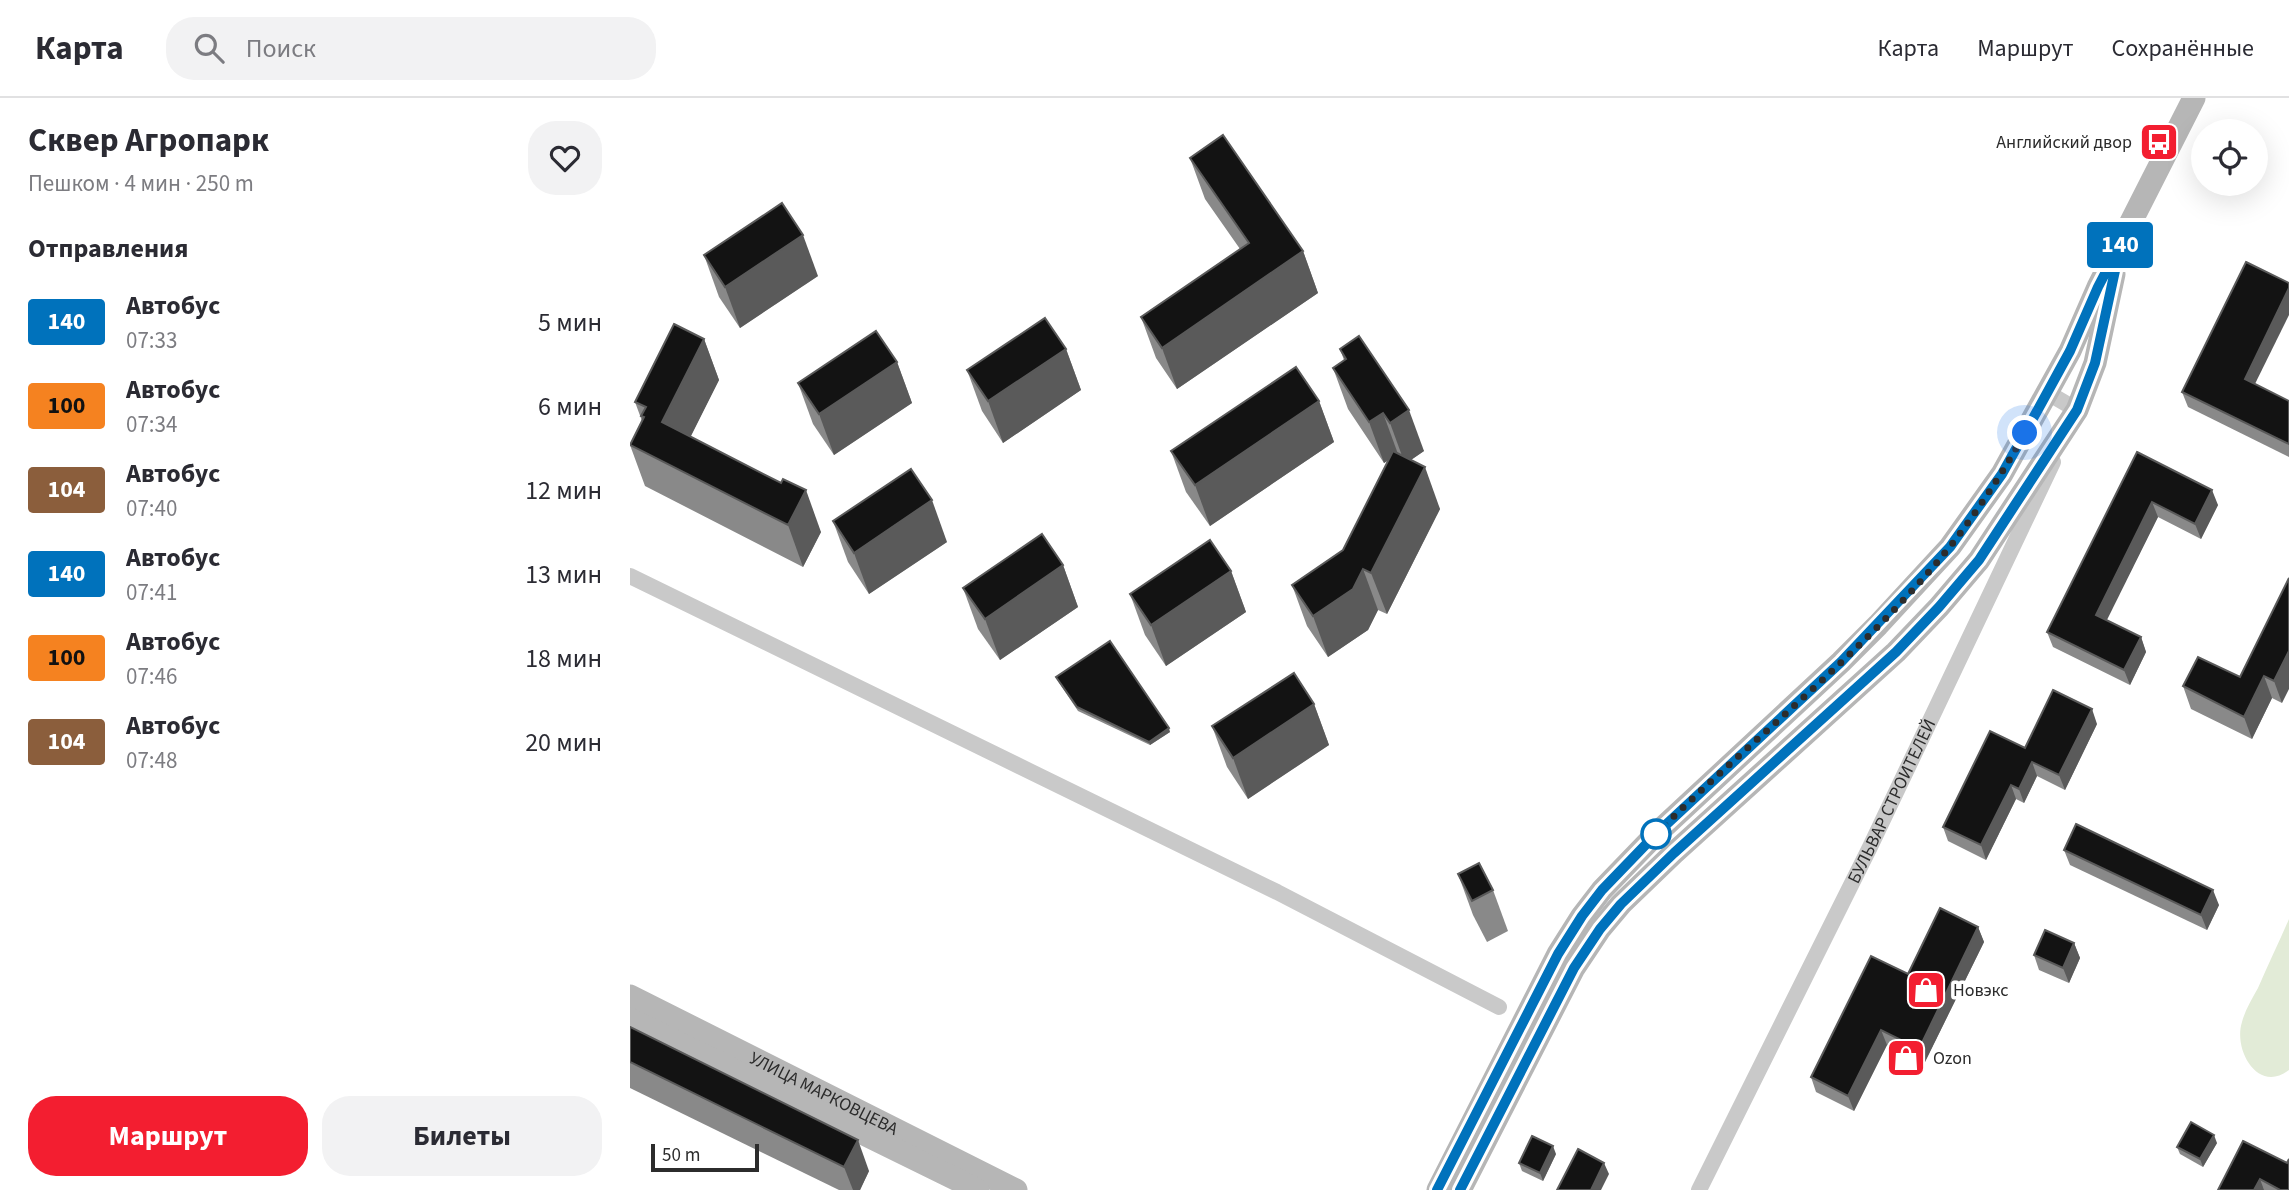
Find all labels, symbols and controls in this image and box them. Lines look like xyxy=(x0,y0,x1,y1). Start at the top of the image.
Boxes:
search box xyxy=(166,17,656,80)
text: Карта xyxy=(35,25,124,72)
icon: search xyxy=(190,29,228,67)
text: Поиск xyxy=(246,30,316,67)
text: Карта xyxy=(1878,31,1939,66)
text: Маршрут xyxy=(1977,31,2073,66)
text: Сохранённые xyxy=(2111,31,2254,66)
text: Сквер Агропарк xyxy=(28,117,269,164)
map controls xyxy=(2191,119,2268,196)
button: locate xyxy=(2191,119,2268,196)
button: heart xyxy=(528,121,602,195)
bus stop icon: Английский двор xyxy=(2138,121,2180,163)
place label: Английский двор xyxy=(1996,130,2132,155)
text: Пешком · 4 мин · 250 m xyxy=(28,167,254,200)
line badge: 140 xyxy=(2080,222,2160,268)
text: 140 xyxy=(2101,227,2139,262)
text: Отправления xyxy=(28,230,188,267)
text: Автобус xyxy=(126,287,220,324)
text: 140 xyxy=(47,304,86,339)
text: 5 мин xyxy=(538,304,602,341)
text: 07:33 xyxy=(126,324,177,357)
text: Автобус xyxy=(126,371,220,408)
text: 100 xyxy=(47,388,86,423)
text: 6 мин xyxy=(538,388,602,425)
text: 07:34 xyxy=(126,408,177,441)
your location xyxy=(2007,415,2042,450)
text: Автобус xyxy=(126,455,220,492)
text: 104 xyxy=(47,472,86,507)
text: 12 мин xyxy=(525,472,602,509)
text: 07:40 xyxy=(126,492,177,525)
text: Автобус xyxy=(126,539,220,576)
text: 140 xyxy=(47,556,86,591)
text: 13 мин xyxy=(525,556,602,593)
text: 07:41 xyxy=(126,576,177,609)
text: Автобус xyxy=(126,623,220,660)
text: 100 xyxy=(47,640,86,675)
text: 18 мин xyxy=(525,640,602,677)
text: 07:46 xyxy=(126,660,177,693)
text: Автобус xyxy=(126,707,220,744)
street label: БУЛЬВАР СТРОИТЕЛЕЙ xyxy=(1841,715,1942,888)
text: 104 xyxy=(47,724,86,759)
text: 20 мин xyxy=(525,724,602,761)
text: 07:48 xyxy=(126,744,177,777)
unlabelled marker xyxy=(1641,819,1671,849)
shop icon: Новэкс xyxy=(1905,969,1947,1011)
place label: Новэкс xyxy=(1953,978,2008,1003)
shop icon: Ozon xyxy=(1885,1037,1927,1079)
street label: УЛИЦА МАРКОВЦЕВА xyxy=(745,1046,903,1141)
place label: Ozon xyxy=(1933,1046,1972,1071)
button: Маршрут xyxy=(28,1096,308,1176)
button: Билеты xyxy=(322,1096,602,1176)
scale bar xyxy=(651,1141,760,1173)
text: 50 m xyxy=(662,1142,700,1169)

